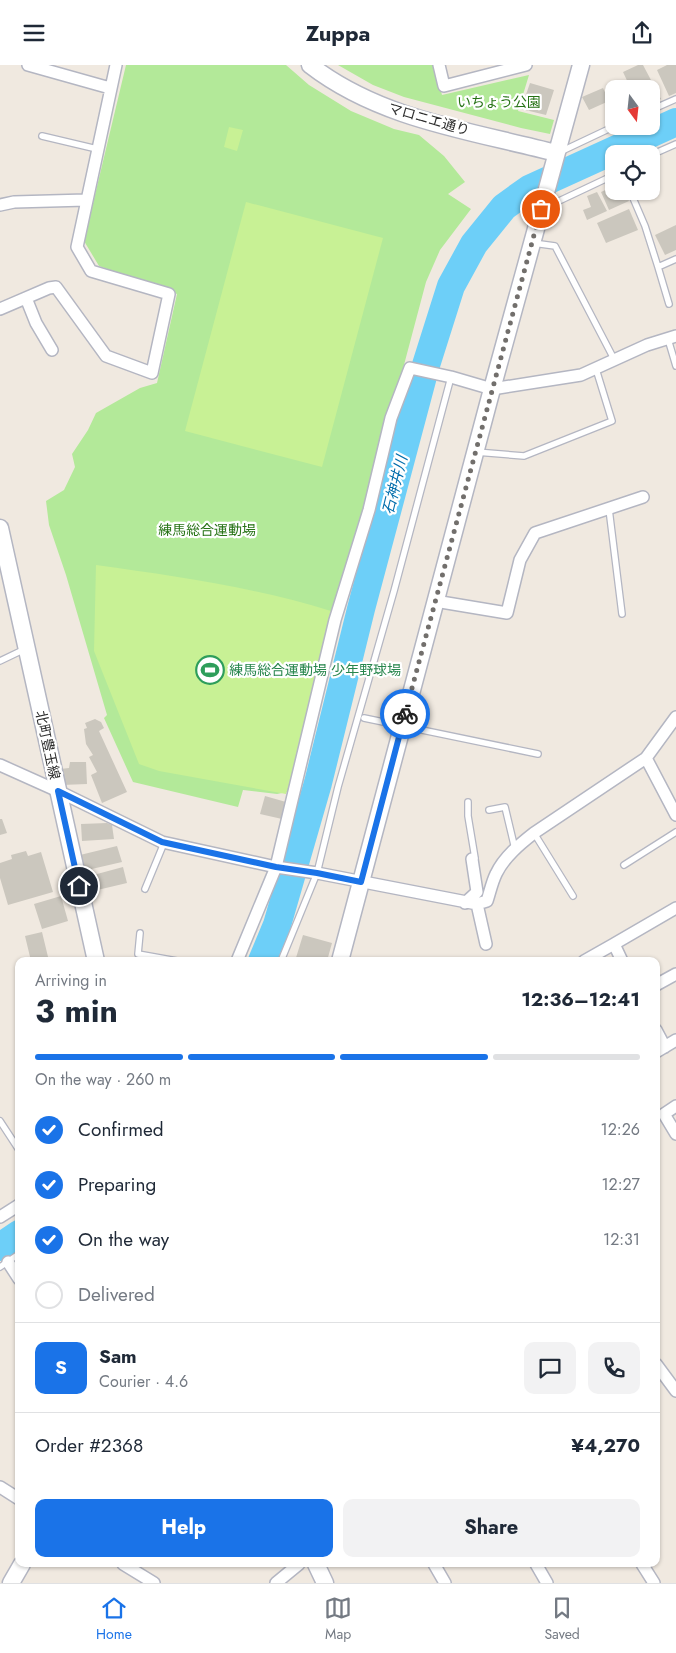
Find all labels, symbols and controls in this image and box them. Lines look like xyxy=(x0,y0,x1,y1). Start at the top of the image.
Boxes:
text: Zuppa xyxy=(306,17,370,49)
icon: menu xyxy=(20,19,48,47)
icon: share xyxy=(628,19,656,47)
north arrow xyxy=(605,80,660,135)
map controls xyxy=(605,80,660,200)
park label: いちょう公園 xyxy=(457,92,541,112)
street label: マロニエ通り xyxy=(386,98,472,140)
button: locate xyxy=(605,145,660,200)
pin xyxy=(520,188,562,230)
icon: bag xyxy=(527,195,555,223)
water label: 石神井川 xyxy=(377,451,413,517)
park label: 練馬総合運動場 xyxy=(158,520,256,540)
sports icon: 練馬総合運動場 少年野球場 xyxy=(195,655,225,685)
place label: 練馬総合運動場 少年野球場 xyxy=(229,660,401,680)
courier xyxy=(380,689,430,739)
icon: bike xyxy=(391,700,419,728)
street label: 北町豊玉線 xyxy=(31,709,65,781)
pin xyxy=(58,865,100,907)
icon: home xyxy=(65,872,93,900)
text: Arriving in xyxy=(35,969,107,992)
text: 12:36–12:41 xyxy=(521,986,640,1013)
text: 3 min xyxy=(35,988,118,1034)
text: On the way · 260 m xyxy=(35,1068,171,1091)
icon: check xyxy=(35,1116,63,1144)
text: Confirmed xyxy=(78,1116,164,1143)
text: 12:26 xyxy=(601,1118,640,1141)
icon: check xyxy=(35,1171,63,1199)
text: Preparing xyxy=(78,1171,156,1198)
text: 12:27 xyxy=(601,1173,640,1196)
icon: check xyxy=(35,1226,63,1254)
text: On the way xyxy=(78,1226,169,1253)
text: 12:31 xyxy=(603,1228,640,1251)
text: Delivered xyxy=(78,1281,155,1308)
button: chat xyxy=(524,1342,576,1394)
button: phone xyxy=(588,1342,640,1394)
text: Sam xyxy=(99,1343,137,1370)
text: S xyxy=(55,1354,67,1381)
text: Courier · 4.6 xyxy=(99,1370,188,1393)
text: Order #2368 xyxy=(35,1432,143,1459)
text: ¥4,270 xyxy=(571,1432,640,1459)
button: Help xyxy=(35,1499,333,1557)
button: Share xyxy=(343,1499,640,1557)
tab: Home xyxy=(96,1594,132,1644)
tab: Map xyxy=(324,1594,352,1644)
tab: Saved xyxy=(544,1594,580,1644)

